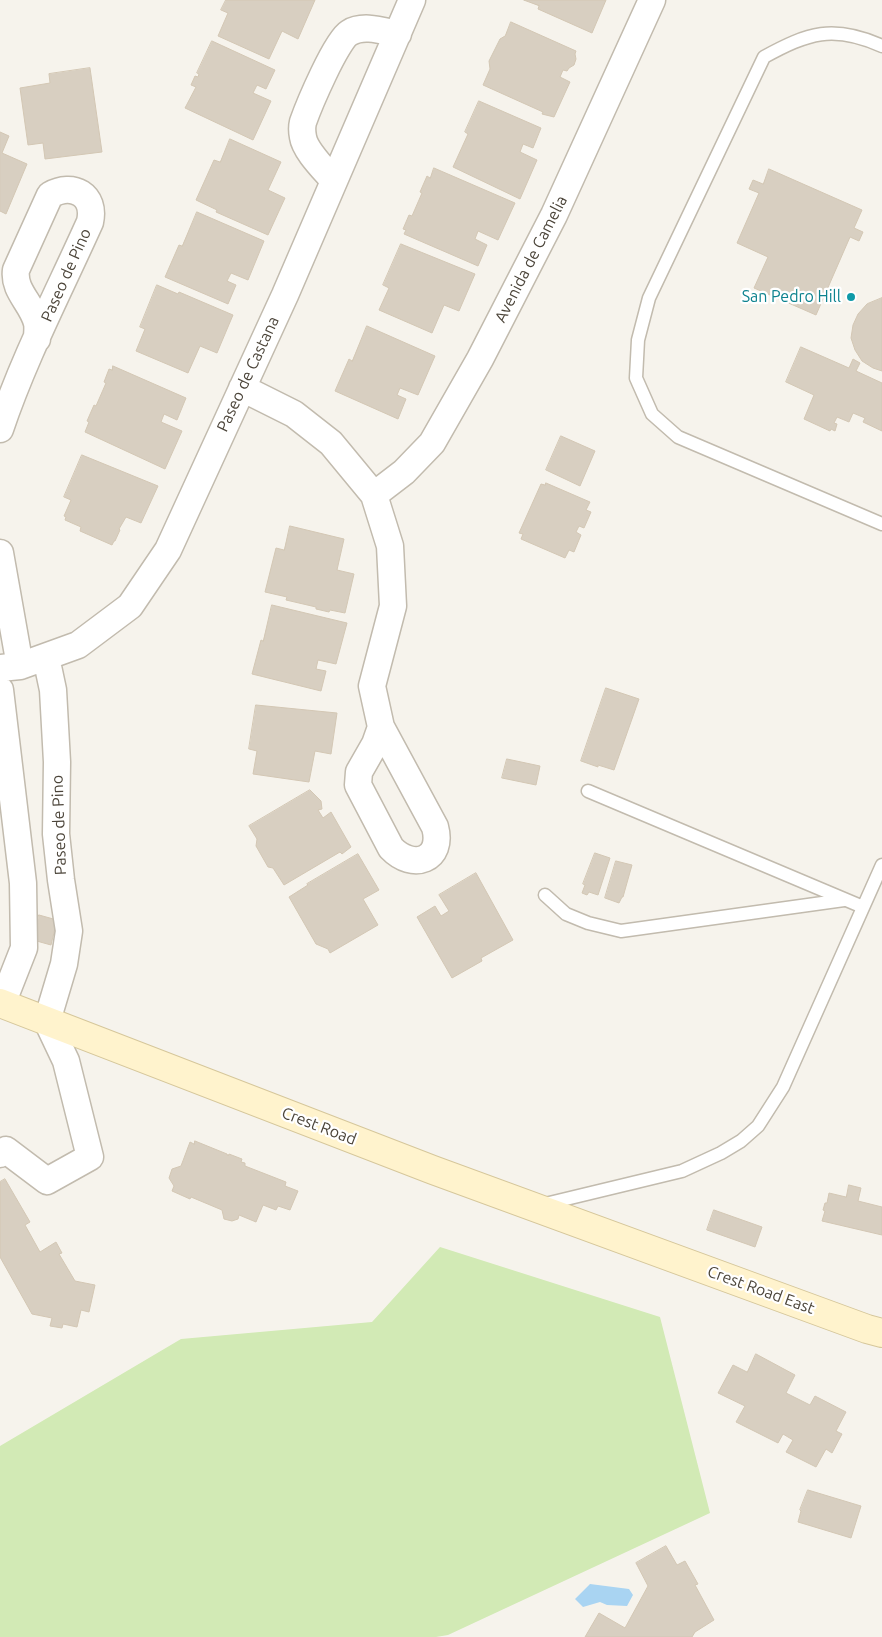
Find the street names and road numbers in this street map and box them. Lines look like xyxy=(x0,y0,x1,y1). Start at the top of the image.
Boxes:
street label: Avenida de Camelia xyxy=(491,192,571,326)
street label: Paseo de Pino xyxy=(37,225,95,325)
street label: Paseo de Castana xyxy=(213,313,283,435)
street label: Paseo de Pino xyxy=(48,775,70,875)
street label: Crest Road xyxy=(279,1103,359,1149)
street label: Crest Road East xyxy=(705,1262,817,1318)

